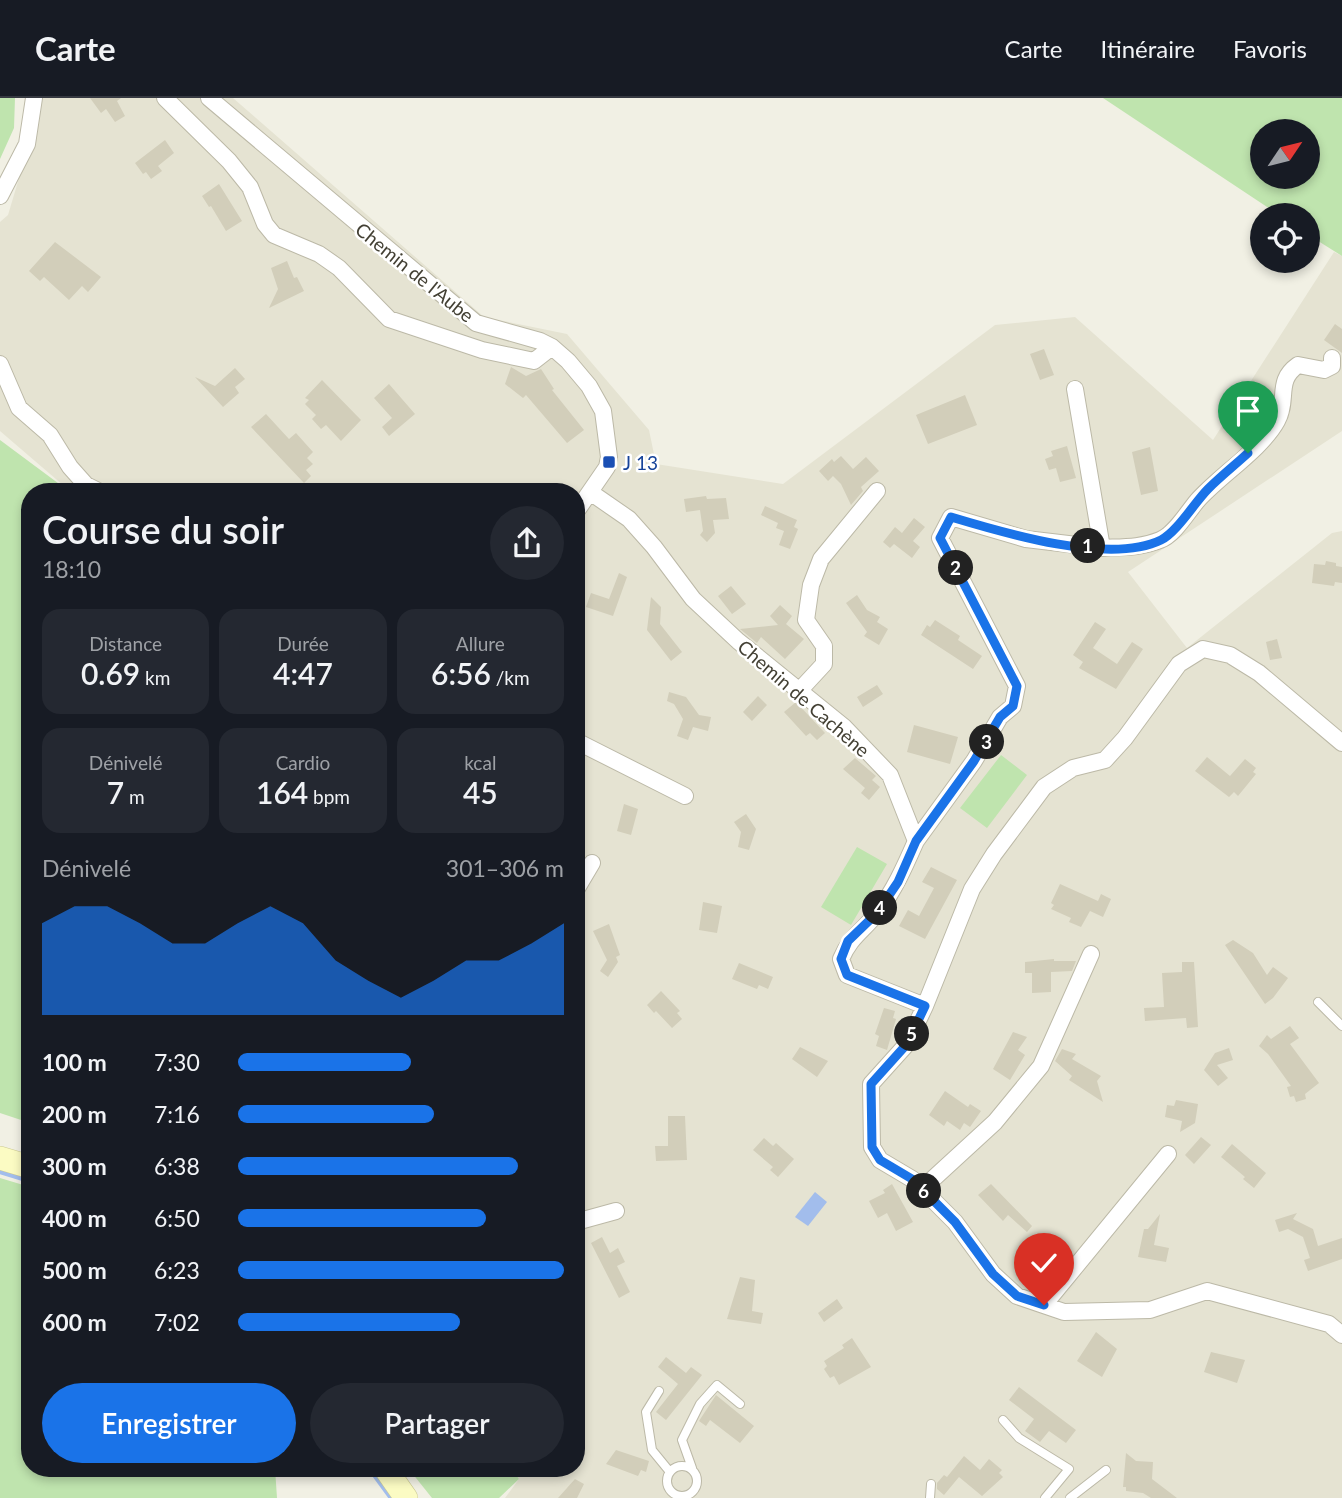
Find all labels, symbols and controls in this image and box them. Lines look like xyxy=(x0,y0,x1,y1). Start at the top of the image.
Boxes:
text: Carte xyxy=(35,28,116,68)
text: Carte xyxy=(1005,34,1063,63)
text: Itinéraire xyxy=(1101,34,1195,63)
text: Favoris xyxy=(1233,34,1307,63)
north arrow xyxy=(1250,119,1320,189)
map controls xyxy=(1250,119,1320,273)
button: locate xyxy=(1250,203,1320,273)
street label: Chemin de l'Aube xyxy=(351,217,479,327)
pin xyxy=(1218,381,1278,453)
icon: arrive xyxy=(1229,392,1267,430)
place label: J 13 xyxy=(623,451,658,474)
marker: J 13 xyxy=(601,454,617,470)
text: Course du soir xyxy=(42,506,284,552)
button: share xyxy=(490,506,564,580)
pin: 1 xyxy=(1070,528,1106,564)
text: 1 xyxy=(1082,534,1093,557)
pin: 2 xyxy=(939,550,974,586)
text: 18:10 xyxy=(42,555,101,583)
text: 2 xyxy=(950,556,961,579)
text: Distance xyxy=(89,632,162,655)
text: Durée xyxy=(277,632,329,655)
text: Allure xyxy=(456,632,505,655)
street label: Chemin de Cachène xyxy=(733,635,875,761)
text: 0.69 xyxy=(81,655,140,691)
text: 4:47 xyxy=(273,655,333,691)
text: 6:56 xyxy=(431,655,491,691)
text: km xyxy=(140,666,170,689)
text: /km xyxy=(491,666,530,689)
pin: 3 xyxy=(970,724,1004,760)
text: 3 xyxy=(981,730,992,753)
text: Dénivelé xyxy=(89,751,162,774)
text: Cardio xyxy=(276,751,330,774)
text: kcal xyxy=(464,751,496,774)
text: 7 xyxy=(107,774,124,810)
text: 164 xyxy=(256,774,308,810)
text: 45 xyxy=(463,774,498,810)
text: m xyxy=(124,785,145,808)
text: bpm xyxy=(308,785,350,808)
text: Dénivelé xyxy=(42,854,131,882)
text: 301–306 m xyxy=(446,854,564,882)
pin: 4 xyxy=(862,890,898,926)
text: 4 xyxy=(874,896,885,919)
pin: 5 xyxy=(894,1016,930,1052)
text: 5 xyxy=(906,1022,917,1045)
text: 100 m xyxy=(42,1048,107,1076)
text: 7:30 xyxy=(154,1048,200,1076)
text: 200 m xyxy=(42,1100,107,1128)
text: 7:16 xyxy=(154,1100,200,1128)
text: 300 m xyxy=(42,1152,107,1180)
text: 6:38 xyxy=(154,1152,200,1180)
pin: 6 xyxy=(906,1174,942,1208)
text: 6 xyxy=(918,1179,929,1202)
text: 400 m xyxy=(42,1204,107,1232)
text: 6:50 xyxy=(154,1204,200,1232)
pin xyxy=(1014,1233,1074,1305)
icon: check xyxy=(1025,1244,1063,1282)
text: 500 m xyxy=(42,1256,107,1284)
text: 6:23 xyxy=(154,1256,200,1284)
text: 600 m xyxy=(42,1308,107,1336)
text: 7:02 xyxy=(154,1308,200,1336)
button: Enregistrer xyxy=(42,1383,296,1463)
button: Partager xyxy=(310,1383,564,1463)

